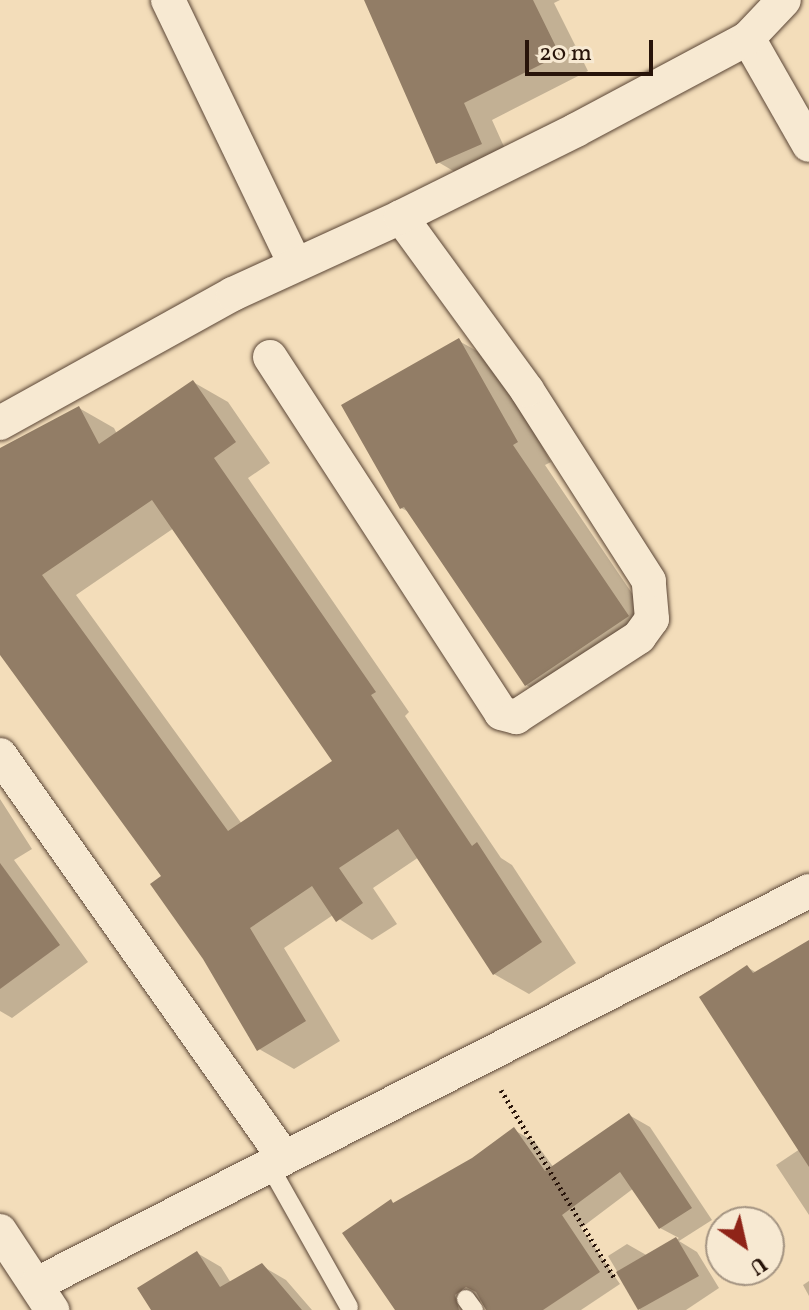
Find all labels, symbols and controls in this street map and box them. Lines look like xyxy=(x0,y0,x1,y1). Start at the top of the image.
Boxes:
scale bar xyxy=(529,24,657,74)
text: 20 m xyxy=(539,37,592,71)
north arrow xyxy=(705,1206,785,1286)
text: U xyxy=(743,1248,773,1282)

